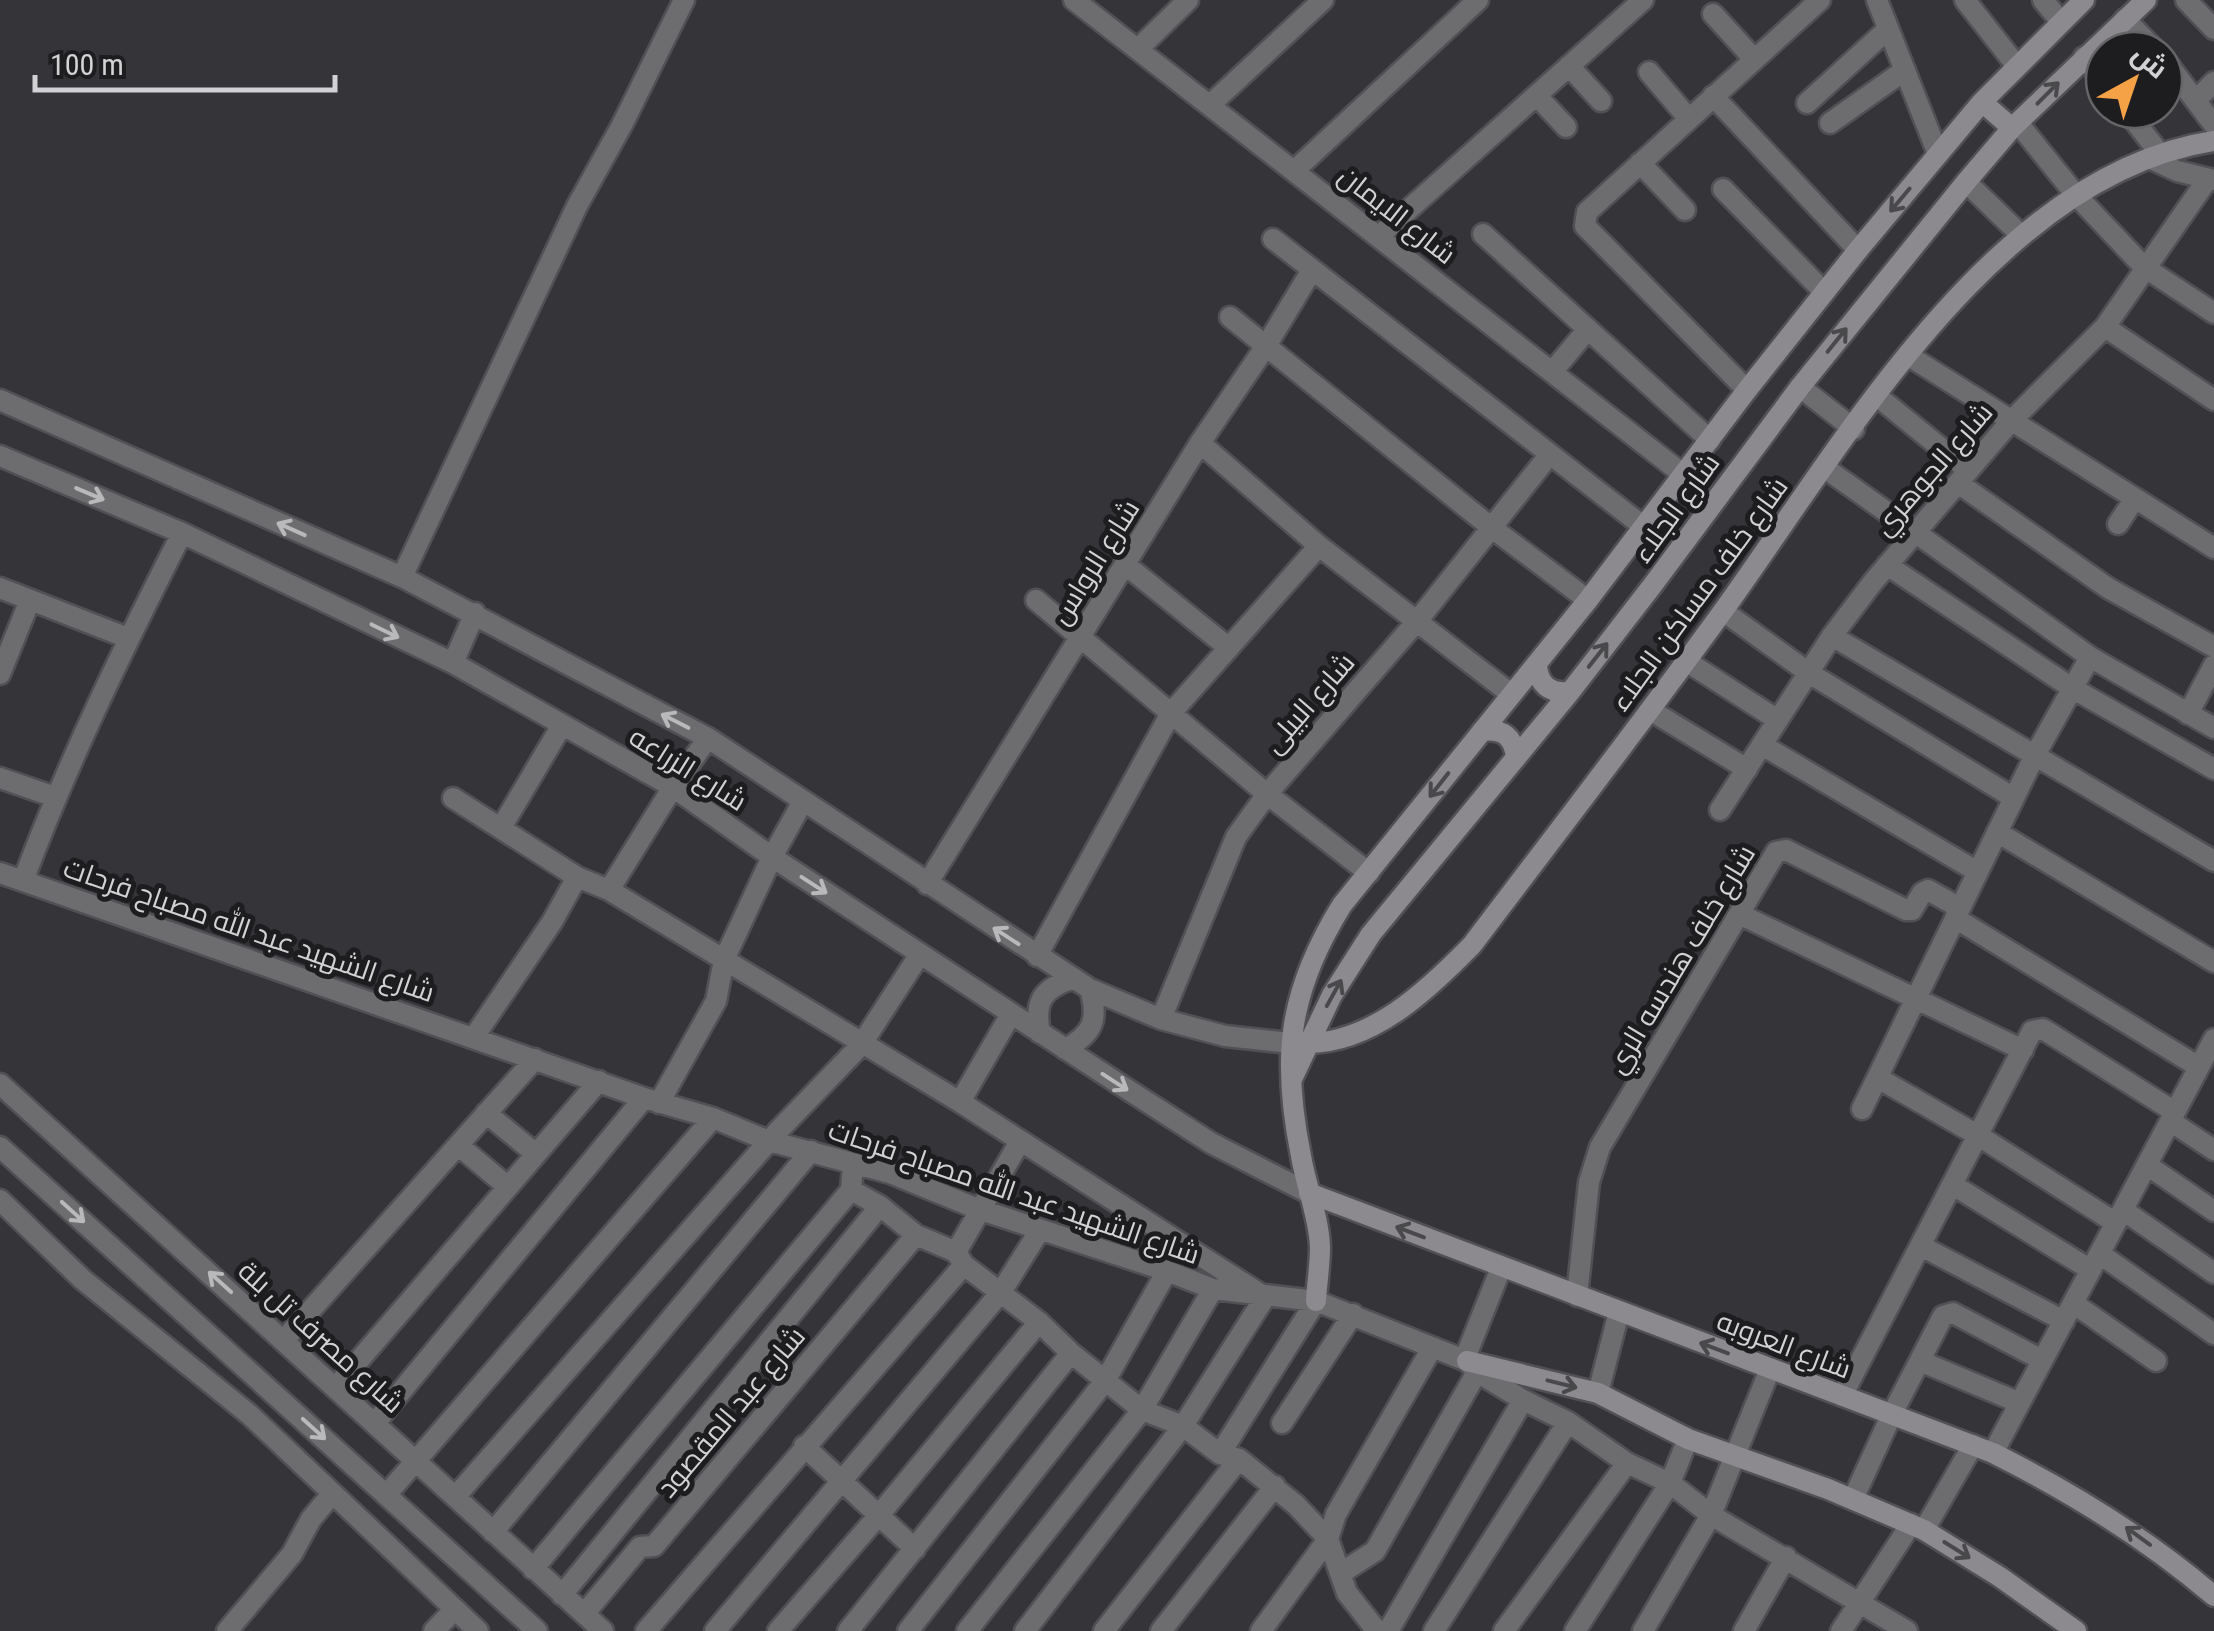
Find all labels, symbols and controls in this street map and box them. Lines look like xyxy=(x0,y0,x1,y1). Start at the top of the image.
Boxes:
scale bar xyxy=(35,30,335,92)
north arrow xyxy=(2084,30,2184,130)
text: ش xyxy=(2125,37,2174,85)
text: 100 m xyxy=(50,47,124,82)
one-way arrow xyxy=(2035,81,2059,105)
street label: شارع الايمان xyxy=(1331,159,1462,273)
one-way arrow xyxy=(1889,186,1911,212)
one-way arrow xyxy=(1826,328,1848,354)
street label: شارع الجوهري xyxy=(1867,396,2003,545)
street label: شارع الجلاء xyxy=(1625,447,1728,570)
street label: شارع خلف مساكن الجلاء xyxy=(1603,471,1796,718)
one-way arrow xyxy=(74,486,105,504)
street label: شارع الرواس xyxy=(1044,493,1148,632)
one-way arrow xyxy=(276,519,307,537)
one-way arrow xyxy=(369,622,399,641)
one-way arrow xyxy=(1588,642,1609,669)
street label: شارع البيلى xyxy=(1257,646,1363,761)
one-way arrow xyxy=(661,711,691,730)
street label: شارع الزراعه xyxy=(622,720,753,820)
one-way arrow xyxy=(1429,771,1450,798)
street label: شارع خلف هندسه الري xyxy=(1600,839,1767,1082)
street label: شارع الشهيد عبد الله مصباح فرحات xyxy=(59,849,439,1011)
one-way arrow xyxy=(800,874,828,895)
one-way arrow xyxy=(993,926,1021,947)
one-way arrow xyxy=(1324,979,1344,1008)
one-way arrow xyxy=(1101,1071,1129,1092)
street label: شارع الشهيد عبد الله مصباح فرحات xyxy=(824,1111,1204,1273)
one-way arrow xyxy=(59,1200,85,1223)
one-way arrow xyxy=(1396,1222,1426,1240)
street label: شارع مصرف تل بلة xyxy=(230,1254,410,1421)
one-way arrow xyxy=(208,1271,233,1294)
street label: شارع العروبه xyxy=(1712,1304,1856,1388)
street label: شارع عبد المقصود xyxy=(650,1320,813,1505)
one-way arrow xyxy=(1699,1338,1730,1356)
one-way arrow xyxy=(1545,1376,1577,1394)
one-way arrow xyxy=(301,1418,326,1441)
one-way arrow xyxy=(2124,1525,2152,1546)
one-way arrow xyxy=(1942,1540,1971,1560)

